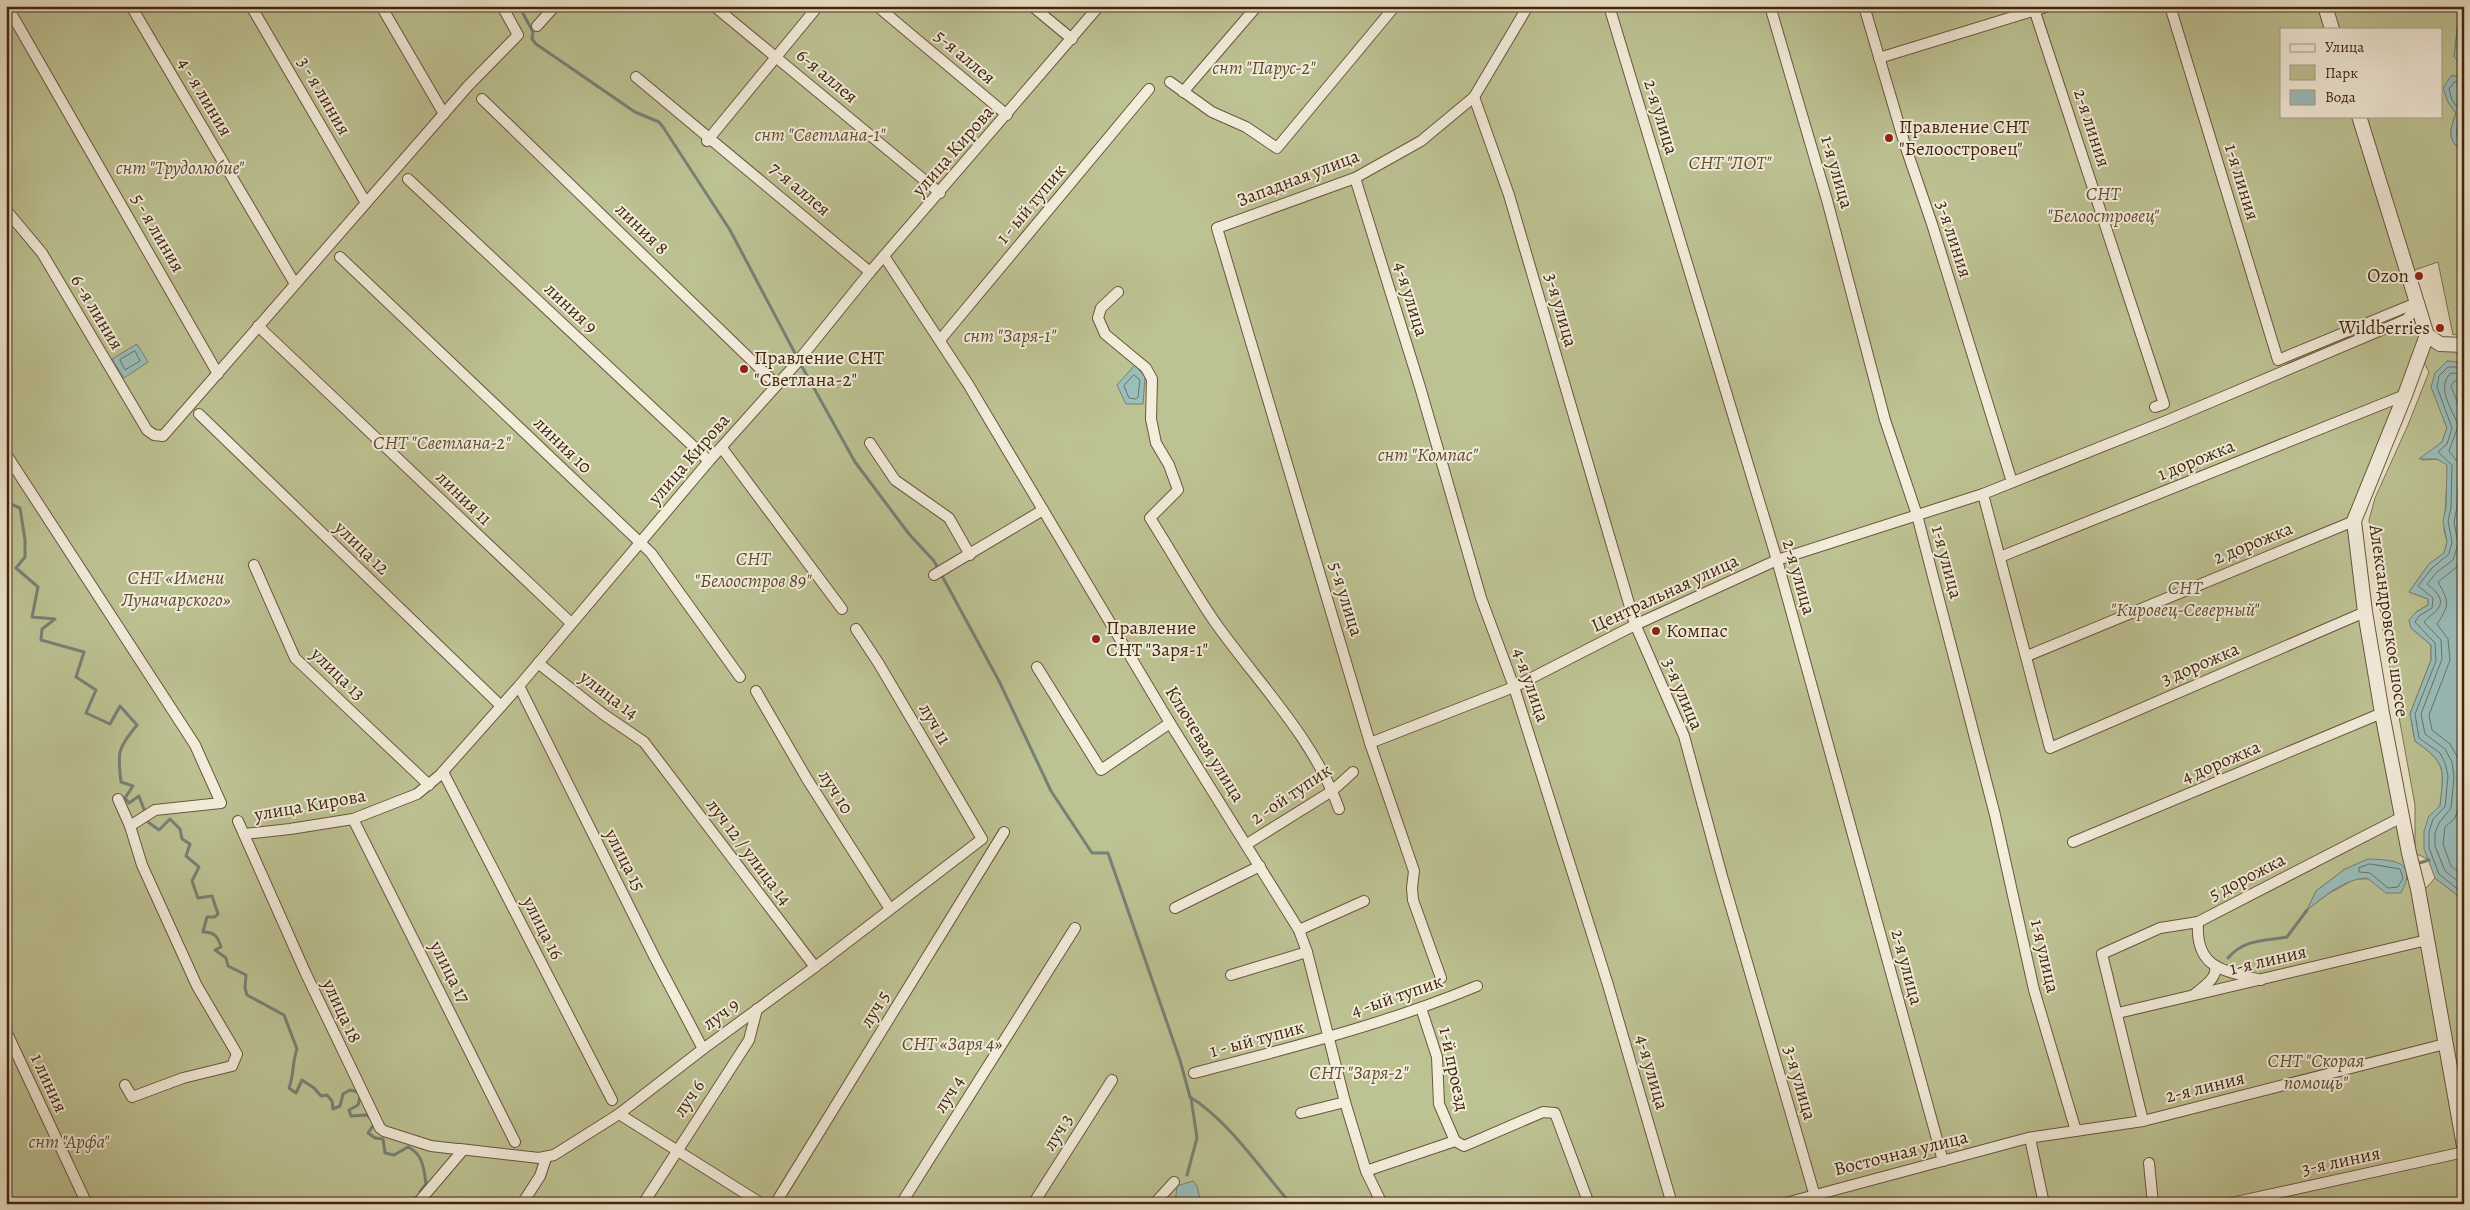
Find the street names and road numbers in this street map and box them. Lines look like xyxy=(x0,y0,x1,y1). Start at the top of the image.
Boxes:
street label: 5-я аллея xyxy=(929,24,1001,90)
street label: 6-я аллея xyxy=(790,42,864,110)
street label: 3 - я линия xyxy=(291,52,357,140)
street label: 4 - я линия xyxy=(171,53,239,141)
street label: 2-я улица xyxy=(1637,76,1685,158)
street label: 2-я линия xyxy=(2067,86,2117,170)
street label: улица Кирова xyxy=(905,100,1000,203)
street label: 1-я улица xyxy=(1814,132,1860,212)
street label: 1-я линия xyxy=(2218,141,2266,223)
street label: Западная улица xyxy=(1233,143,1363,213)
street label: 7-я аллея xyxy=(764,156,836,222)
street label: 1 - ый тупик xyxy=(990,158,1072,249)
street label: 5 - я линия xyxy=(125,189,191,277)
street label: линия 8 xyxy=(610,197,674,261)
street label: 3-я линия xyxy=(1929,197,1979,281)
street label: 4-я улица xyxy=(1387,258,1435,340)
street label: 6 -я линия xyxy=(64,269,130,355)
street label: 3-я улица xyxy=(1538,270,1584,350)
street label: линия 9 xyxy=(539,277,603,339)
street label: улица Кирова xyxy=(641,408,736,511)
street label: линия 10 xyxy=(528,411,598,479)
street label: 1 дорожка xyxy=(2154,433,2239,487)
street label: линия 11 xyxy=(430,465,498,532)
street label: улица 12 xyxy=(328,514,395,581)
street label: 2 дорожка xyxy=(2209,515,2297,571)
street label: Александровское шоссе xyxy=(2362,522,2415,719)
street label: 1-я улица xyxy=(1925,523,1969,602)
street label: 2-я улица xyxy=(1776,536,1822,618)
street label: Центральная улица xyxy=(1587,547,1743,638)
street label: 5-я улица xyxy=(1322,559,1370,640)
street label: 3 дорожка xyxy=(2157,636,2243,692)
street label: улица 13 xyxy=(304,641,371,707)
street label: 4-я улица xyxy=(1506,644,1556,726)
street label: 3-я улица xyxy=(1656,654,1710,734)
street label: улица 14 xyxy=(573,664,644,726)
street label: Ключевая улица xyxy=(1159,681,1251,807)
street label: луч 11 xyxy=(913,698,957,750)
street label: 4 дорожка xyxy=(2178,734,2265,790)
street label: 2 -ой тупик xyxy=(1245,757,1337,831)
street label: луч 10 xyxy=(812,765,860,819)
street label: улица Кирова xyxy=(251,782,368,828)
street label: луч 12 / улица 14 xyxy=(700,793,798,911)
street label: улица 15 xyxy=(598,823,652,896)
street label: 5 дорожка xyxy=(2204,847,2290,907)
street label: улица 16 xyxy=(516,891,570,964)
street label: 1-я улица xyxy=(2024,917,2066,996)
street label: 2-я улица xyxy=(1884,926,1930,1008)
street label: улица 17 xyxy=(423,935,477,1008)
street label: 1-я линия xyxy=(2227,939,2309,981)
street label: 4 -ый тупик xyxy=(1348,968,1447,1024)
street label: улица 18 xyxy=(315,974,368,1047)
street label: луч 5 xyxy=(854,986,896,1032)
street label: луч 9 xyxy=(697,992,745,1036)
street label: 1 - ый тупик xyxy=(1207,1014,1307,1064)
street label: 1-й проезд xyxy=(1432,1025,1476,1113)
street label: 4-я улица xyxy=(1629,1031,1675,1113)
street label: 3-я улица xyxy=(1777,1043,1823,1123)
street label: 1 линия xyxy=(24,1049,74,1117)
street label: 2-я линия xyxy=(2163,1065,2247,1109)
street label: луч 4 xyxy=(928,1070,971,1118)
street label: луч 6 xyxy=(667,1074,711,1122)
street label: луч 3 xyxy=(1037,1109,1079,1155)
street label: Восточная улица xyxy=(1831,1124,1971,1182)
street label: 3-я линия xyxy=(2299,1140,2383,1182)

